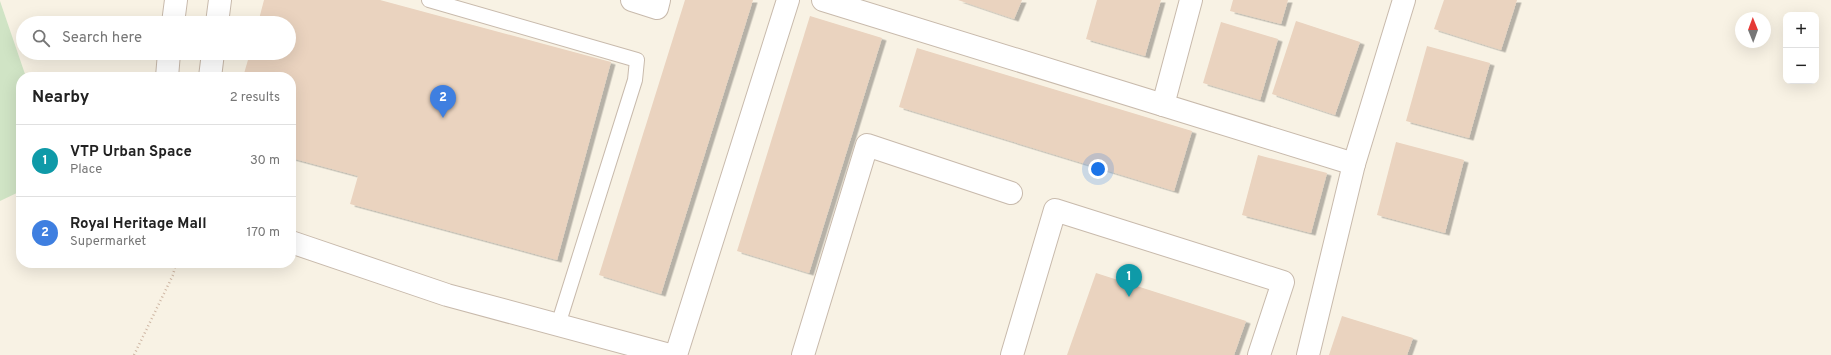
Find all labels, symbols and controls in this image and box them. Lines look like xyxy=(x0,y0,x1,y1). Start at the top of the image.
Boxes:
north arrow xyxy=(1735,12,1771,48)
map controls xyxy=(1783,12,1819,84)
button: + xyxy=(1783,12,1819,48)
search box xyxy=(16,16,296,60)
icon: search xyxy=(30,27,52,49)
text: Search here xyxy=(62,29,142,48)
button: − xyxy=(1783,48,1819,84)
pin: 2 xyxy=(430,85,456,118)
text: Nearby xyxy=(32,87,89,109)
text: 2 results xyxy=(230,90,280,106)
text: VTP Urban Space xyxy=(70,143,192,162)
text: 1 xyxy=(42,153,48,169)
text: 30 m xyxy=(250,153,280,169)
your location xyxy=(1088,159,1108,179)
text: Place xyxy=(70,162,102,178)
text: Royal Heritage Mall xyxy=(70,215,207,234)
text: 2 xyxy=(41,225,49,241)
text: 170 m xyxy=(246,225,280,241)
text: Supermarket xyxy=(70,234,146,250)
pin: 1 xyxy=(1116,264,1142,297)

